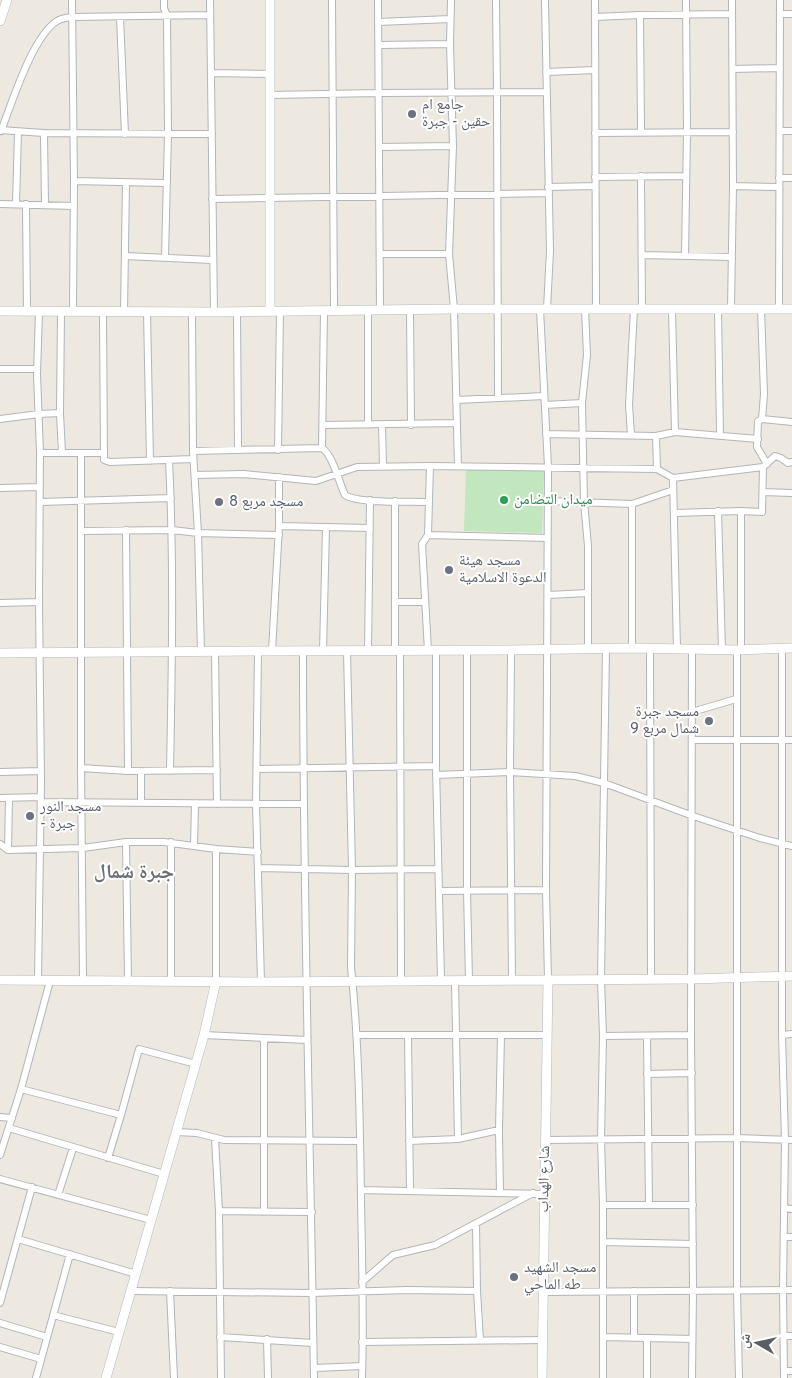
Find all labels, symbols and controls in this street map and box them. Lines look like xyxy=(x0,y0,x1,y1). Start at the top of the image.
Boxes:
place label: جامع ام حقين - جبرة xyxy=(422,96,491,132)
marker: جامع ام حقين - جبرة xyxy=(406,108,418,120)
place label: ميدان التضامن xyxy=(514,491,593,510)
place label: مسجد مربع 8 xyxy=(229,493,303,512)
marker: ميدان التضامن xyxy=(498,494,510,506)
marker: مسجد مربع 8 xyxy=(213,496,225,508)
place label: مسجد هيئة الدعوة الاسلامية xyxy=(459,552,546,588)
marker: مسجد هيئة الدعوة الاسلامية xyxy=(443,564,455,576)
place label: مسجد جبرة شمال مربع 9 xyxy=(630,703,699,739)
marker: مسجد جبرة شمال مربع 9 xyxy=(703,715,715,727)
place label: مسجد النور - جبرة xyxy=(39,798,102,834)
marker: مسجد النور - جبرة xyxy=(24,810,36,822)
district label: جبرة شمال xyxy=(94,860,174,886)
street label: شارع الهداب xyxy=(535,1145,555,1213)
place label: مسجد الشهيد طه الماحي xyxy=(524,1259,596,1295)
marker: مسجد الشهيد طه الماحي xyxy=(508,1271,520,1283)
north arrow xyxy=(732,1318,782,1368)
text: ش xyxy=(736,1332,755,1350)

